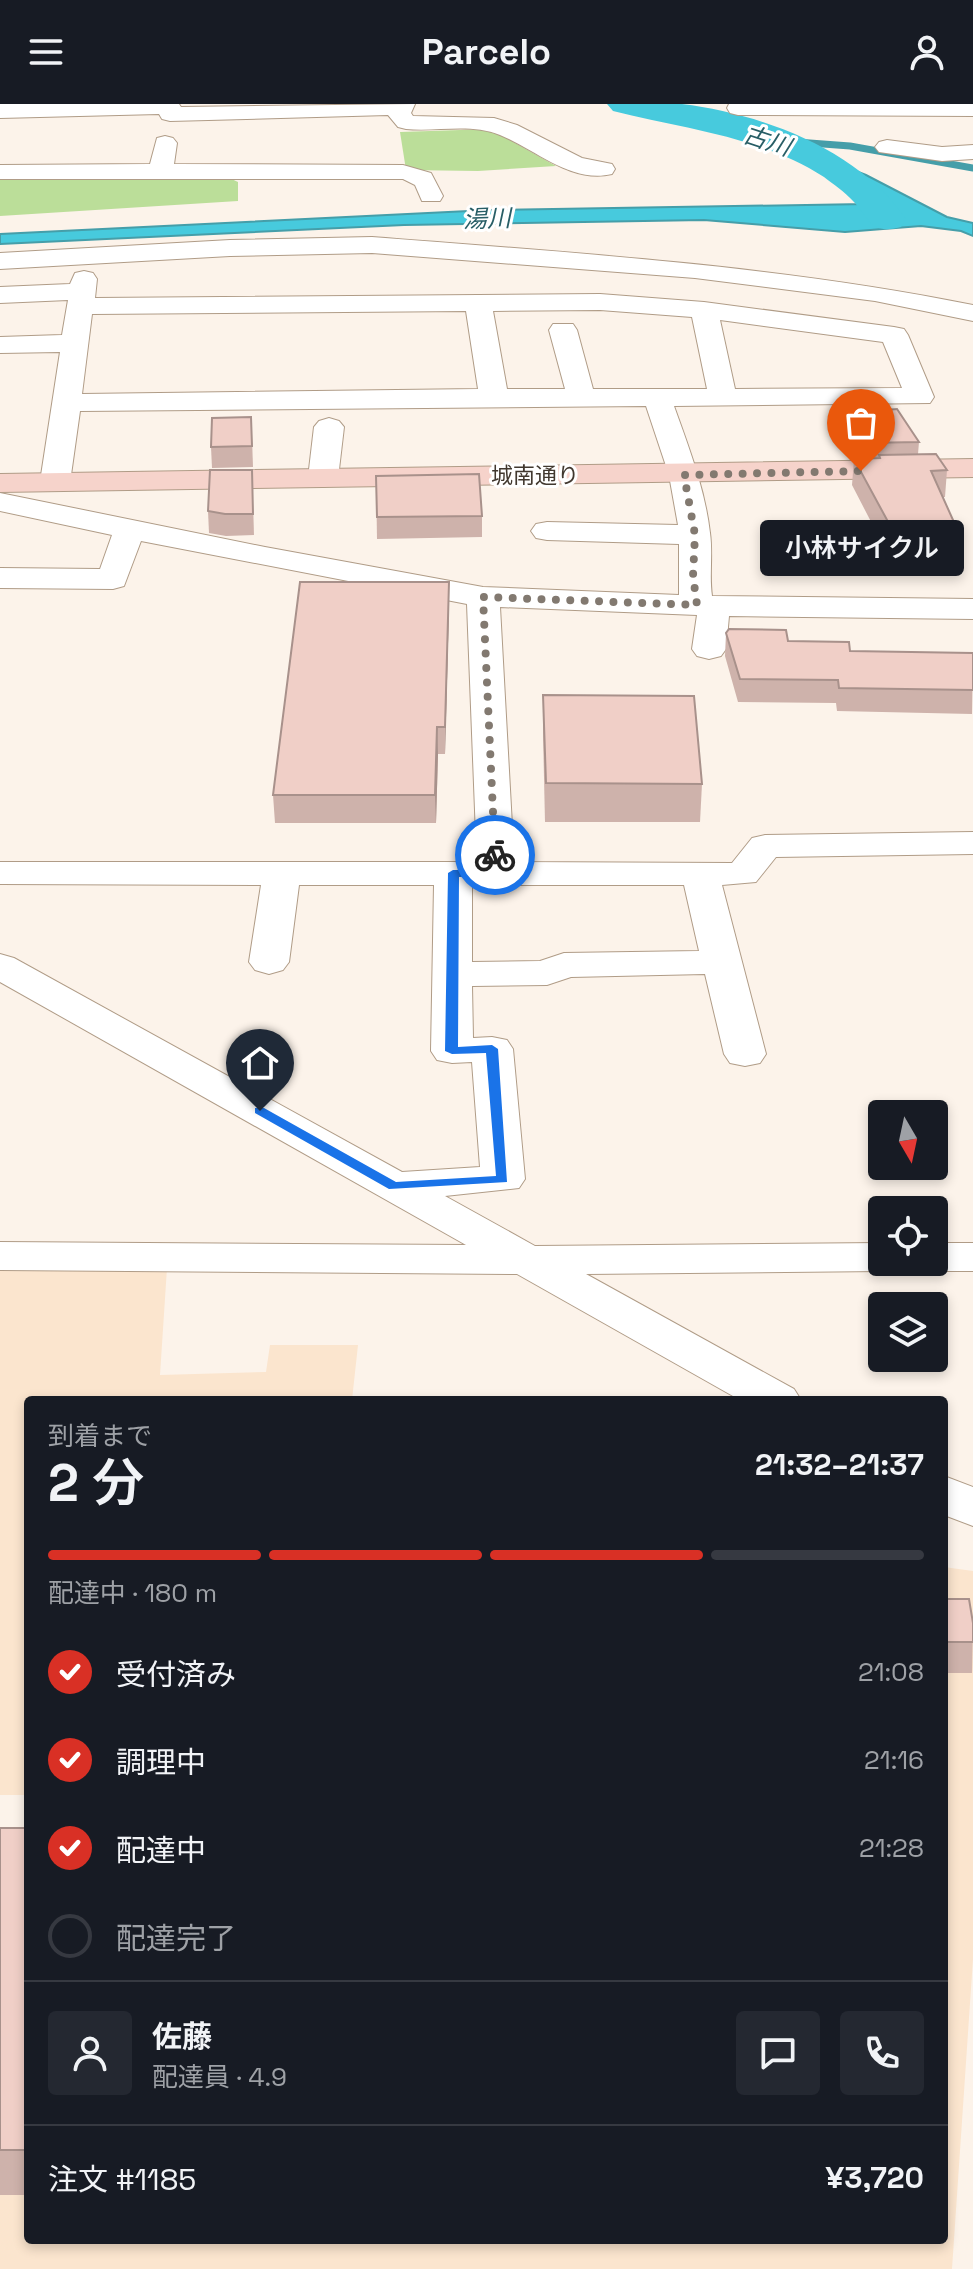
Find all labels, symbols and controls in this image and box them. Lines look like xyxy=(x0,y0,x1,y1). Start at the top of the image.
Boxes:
text: Parcelo xyxy=(422,29,551,75)
icon: menu xyxy=(24,30,68,74)
icon: person xyxy=(905,30,949,74)
water label: 古川 xyxy=(740,118,798,164)
water label: 湯川 xyxy=(462,202,515,235)
pin xyxy=(827,389,895,471)
icon: bag xyxy=(839,401,883,445)
street label: 城南通り xyxy=(491,461,579,489)
callout: 小林サイクル xyxy=(759,519,963,575)
text: 小林サイクル xyxy=(785,531,939,565)
courier xyxy=(455,815,535,895)
icon: bike xyxy=(473,833,517,877)
pin xyxy=(226,1029,294,1111)
icon: home xyxy=(238,1041,282,1085)
north arrow xyxy=(868,1100,948,1180)
map controls xyxy=(868,1100,948,1372)
button: locate xyxy=(868,1196,948,1276)
button: layers xyxy=(868,1292,948,1372)
text: 到着まで xyxy=(48,1419,152,1453)
text: 21:32–21:37 xyxy=(755,1445,924,1484)
text: 2 分 xyxy=(48,1450,144,1516)
text: 配達中 · 180 m xyxy=(48,1576,217,1610)
icon: check xyxy=(48,1650,92,1694)
text: 受付済み xyxy=(116,1655,236,1694)
text: 21:08 xyxy=(858,1655,924,1689)
icon: check xyxy=(48,1738,92,1782)
text: 調理中 xyxy=(116,1743,206,1782)
text: 21:16 xyxy=(864,1743,924,1777)
icon: check xyxy=(48,1826,92,1870)
text: 配達中 xyxy=(116,1831,206,1870)
text: 21:28 xyxy=(859,1831,924,1865)
text: 配達完了 xyxy=(116,1919,236,1958)
button: person xyxy=(48,2011,132,2095)
button: chat xyxy=(736,2011,820,2095)
button: phone xyxy=(840,2011,924,2095)
text: 佐藤 xyxy=(152,2017,212,2056)
text: 配達員 · 4.9 xyxy=(152,2060,287,2094)
text: ¥3,720 xyxy=(826,2158,924,2197)
text: 注文 #1185 xyxy=(48,2160,196,2199)

